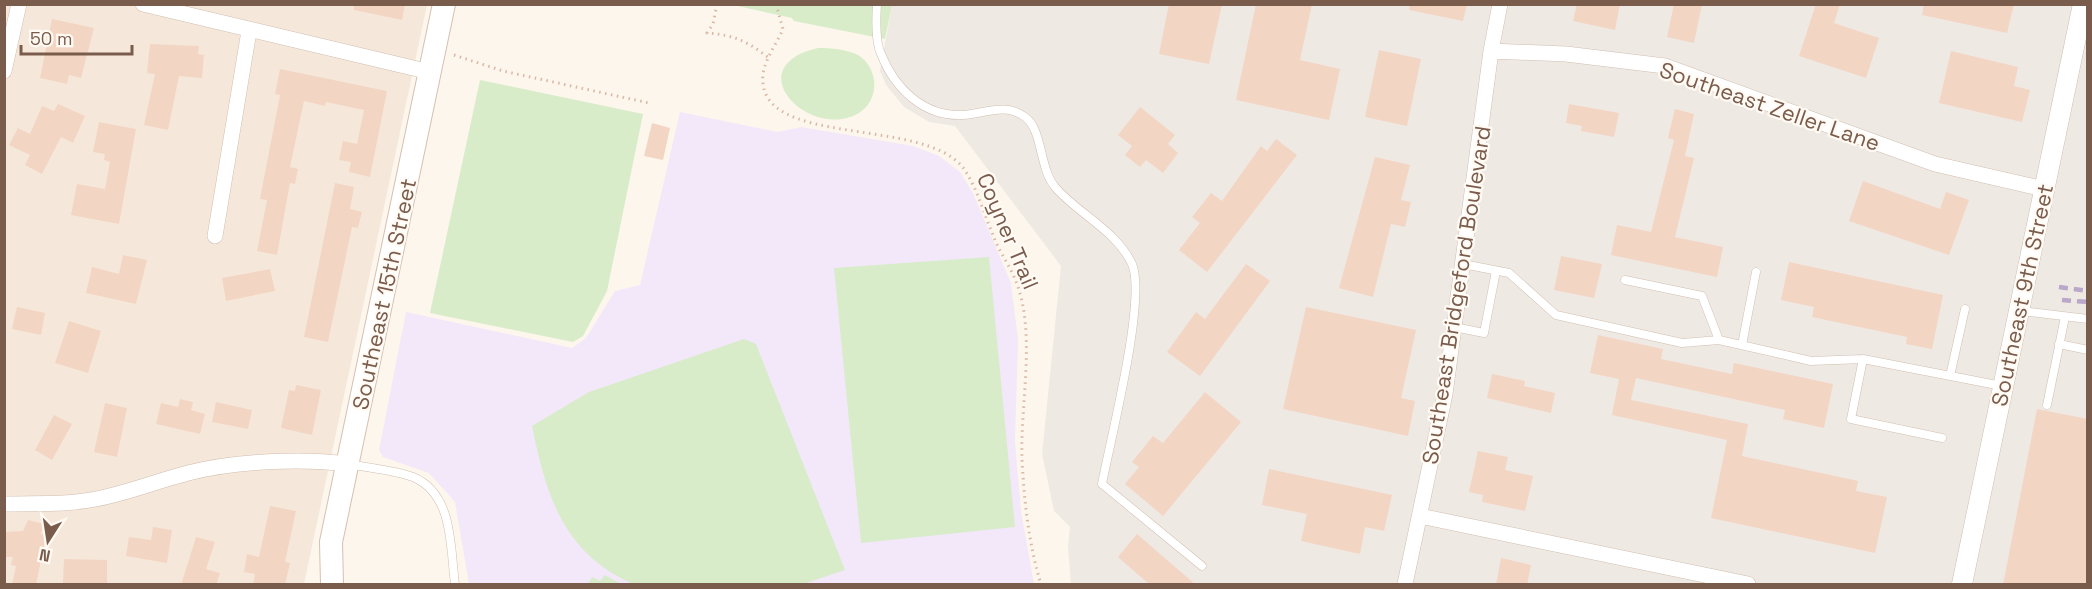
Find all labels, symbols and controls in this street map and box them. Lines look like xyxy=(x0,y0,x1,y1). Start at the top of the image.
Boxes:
scale bar xyxy=(21,18,132,56)
text: 50 m xyxy=(30,27,72,50)
street label: Southeast Zeller Lane xyxy=(1656,55,1884,157)
street label: Southeast Bridgeford Boulevard xyxy=(1415,124,1497,466)
street label: Coyner Trail xyxy=(971,169,1045,293)
street label: Southeast 15th Street xyxy=(346,176,422,412)
street label: Southeast 9th Street xyxy=(1985,181,2059,409)
north arrow xyxy=(18,511,78,571)
text: N xyxy=(38,544,52,567)

